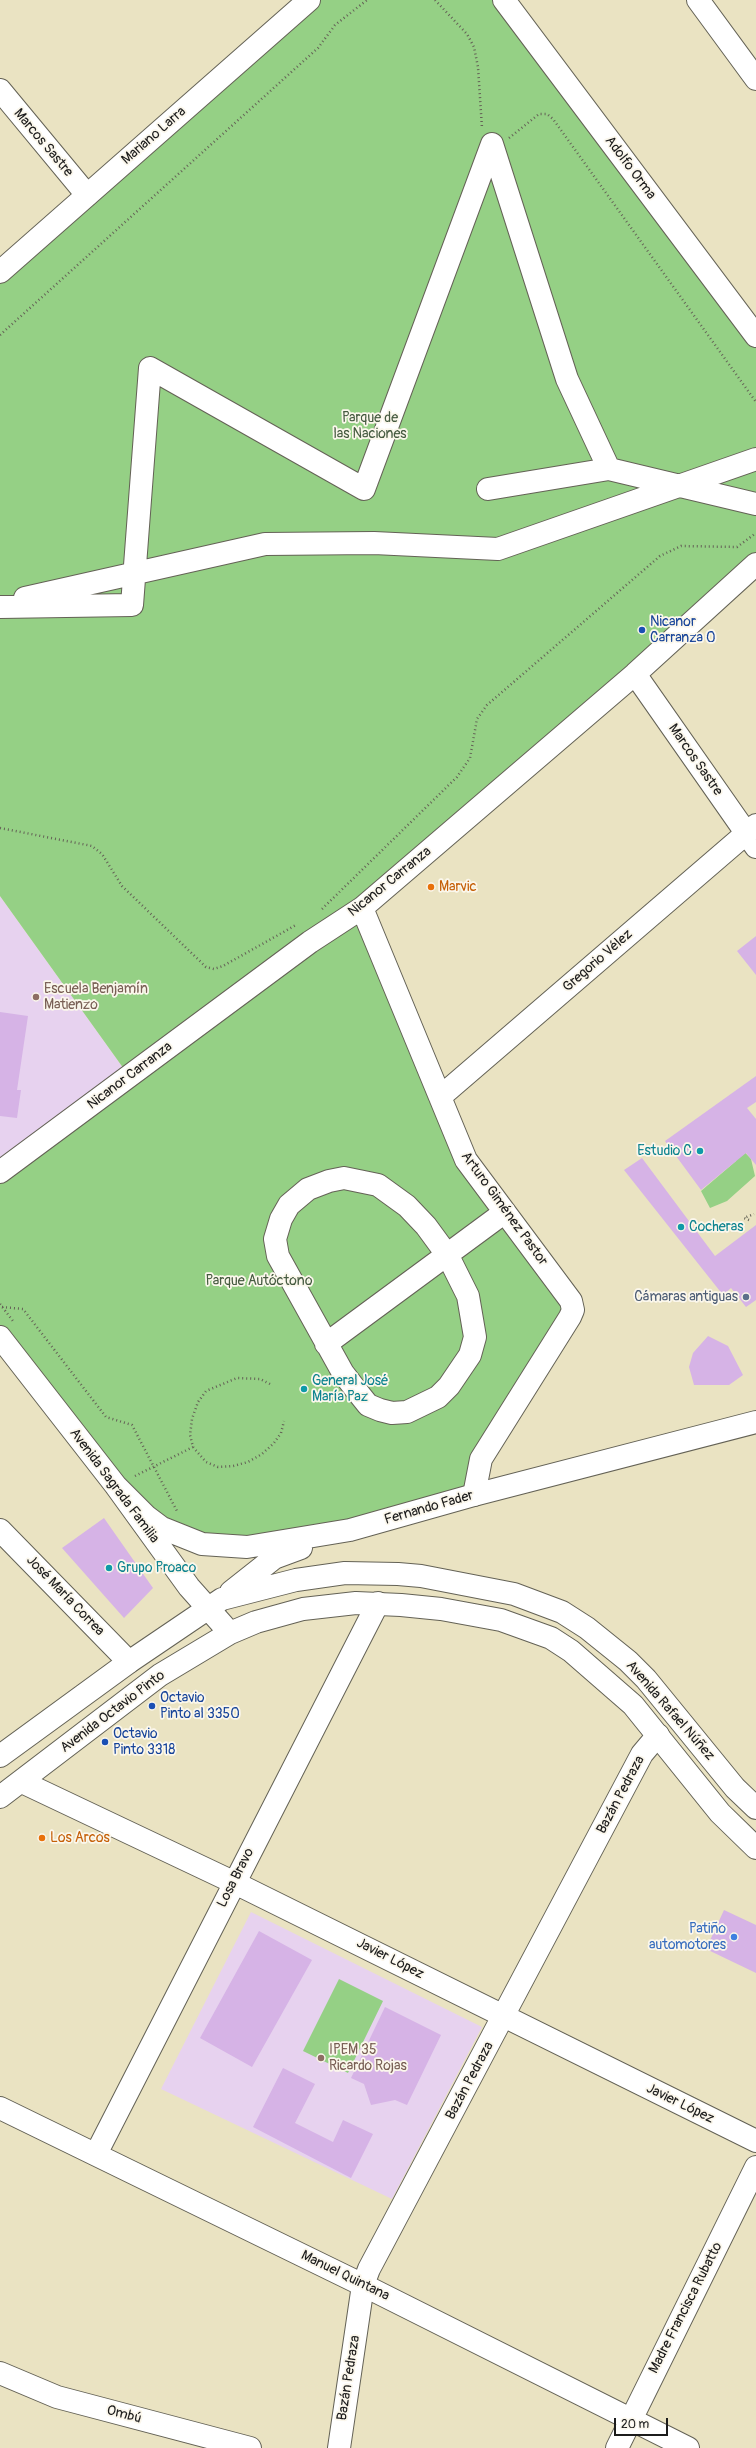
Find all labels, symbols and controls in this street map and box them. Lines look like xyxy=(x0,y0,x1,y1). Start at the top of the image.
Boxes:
street label: Mariano Larra xyxy=(118,103,190,169)
street label: Marcos Sastre xyxy=(10,106,76,180)
street label: Adolfo Orma xyxy=(601,133,659,203)
park label: Parque de las Naciones xyxy=(333,410,407,442)
place label: Nicanor Carranza 0 xyxy=(650,614,716,646)
marker: Nicanor Carranza 0 xyxy=(637,625,647,635)
street label: Marcos Sastre xyxy=(664,721,726,799)
street label: Nicanor Carranza xyxy=(345,843,435,921)
place label: Marvic xyxy=(439,879,476,895)
marker: Marvic xyxy=(426,882,436,892)
street label: Gregorio Vélez xyxy=(560,926,636,996)
place label: Escuela Benjamín Matienzo xyxy=(44,981,148,1014)
marker: Escuela Benjamín Matienzo xyxy=(31,992,41,1002)
street label: Nicanor Carranza xyxy=(84,1039,176,1113)
place label: Estudio C xyxy=(637,1143,692,1159)
marker: Estudio C xyxy=(695,1146,705,1156)
street label: Arturo Giménez Pastor xyxy=(457,1149,551,1269)
place label: Cocheras xyxy=(689,1219,744,1235)
marker: Cocheras xyxy=(676,1222,686,1232)
park label: Parque Autóctono xyxy=(206,1273,312,1289)
place label: Cámaras antiguas xyxy=(634,1289,738,1305)
marker: Cámaras antiguas xyxy=(741,1292,751,1302)
place label: General José María Paz xyxy=(312,1373,389,1406)
marker: General José María Paz xyxy=(299,1384,309,1394)
street label: Avenida Sagrada Familia xyxy=(65,1425,163,1547)
street label: Fernando Fader xyxy=(382,1487,476,1529)
street label: José María Correa xyxy=(22,1552,108,1640)
place label: Grupo Proaco xyxy=(117,1560,196,1576)
marker: Grupo Proaco xyxy=(104,1563,114,1573)
street label: Avenida Rafael Núñez xyxy=(622,1658,718,1764)
street label: Avenida Octavio Pinto xyxy=(57,1667,169,1757)
place label: Octavio Pinto al 3350 xyxy=(160,1690,240,1722)
marker: Octavio Pinto al 3350 xyxy=(147,1701,157,1711)
place label: Octavio Pinto 3318 xyxy=(113,1726,175,1758)
marker: Octavio Pinto 3318 xyxy=(100,1737,110,1747)
street label: Bazán Pedraza xyxy=(593,1753,649,1837)
place label: Los Arcos xyxy=(50,1830,110,1846)
marker: Los Arcos xyxy=(37,1833,47,1843)
street label: Losa Bravo xyxy=(214,1845,258,1911)
place label: Patiño automotores xyxy=(649,1921,726,1954)
marker: Patiño automotores xyxy=(729,1932,739,1942)
street label: Javier López xyxy=(354,1935,426,1983)
street label: Bazán Pedraza xyxy=(442,2039,498,2123)
place label: IPEM 35 Ricardo Rojas xyxy=(329,2042,407,2074)
marker: IPEM 35 Ricardo Rojas xyxy=(316,2053,326,2063)
street label: Javier López xyxy=(643,2080,717,2128)
street label: Madre Francisca Rubatto xyxy=(646,2240,726,2376)
street label: Manuel Quintana xyxy=(298,2247,392,2305)
street label: Bazán Pedraza xyxy=(334,2334,364,2422)
street label: Ombú xyxy=(105,2402,143,2428)
scale bar xyxy=(616,2410,670,2436)
text: 20 m xyxy=(621,2417,649,2432)

